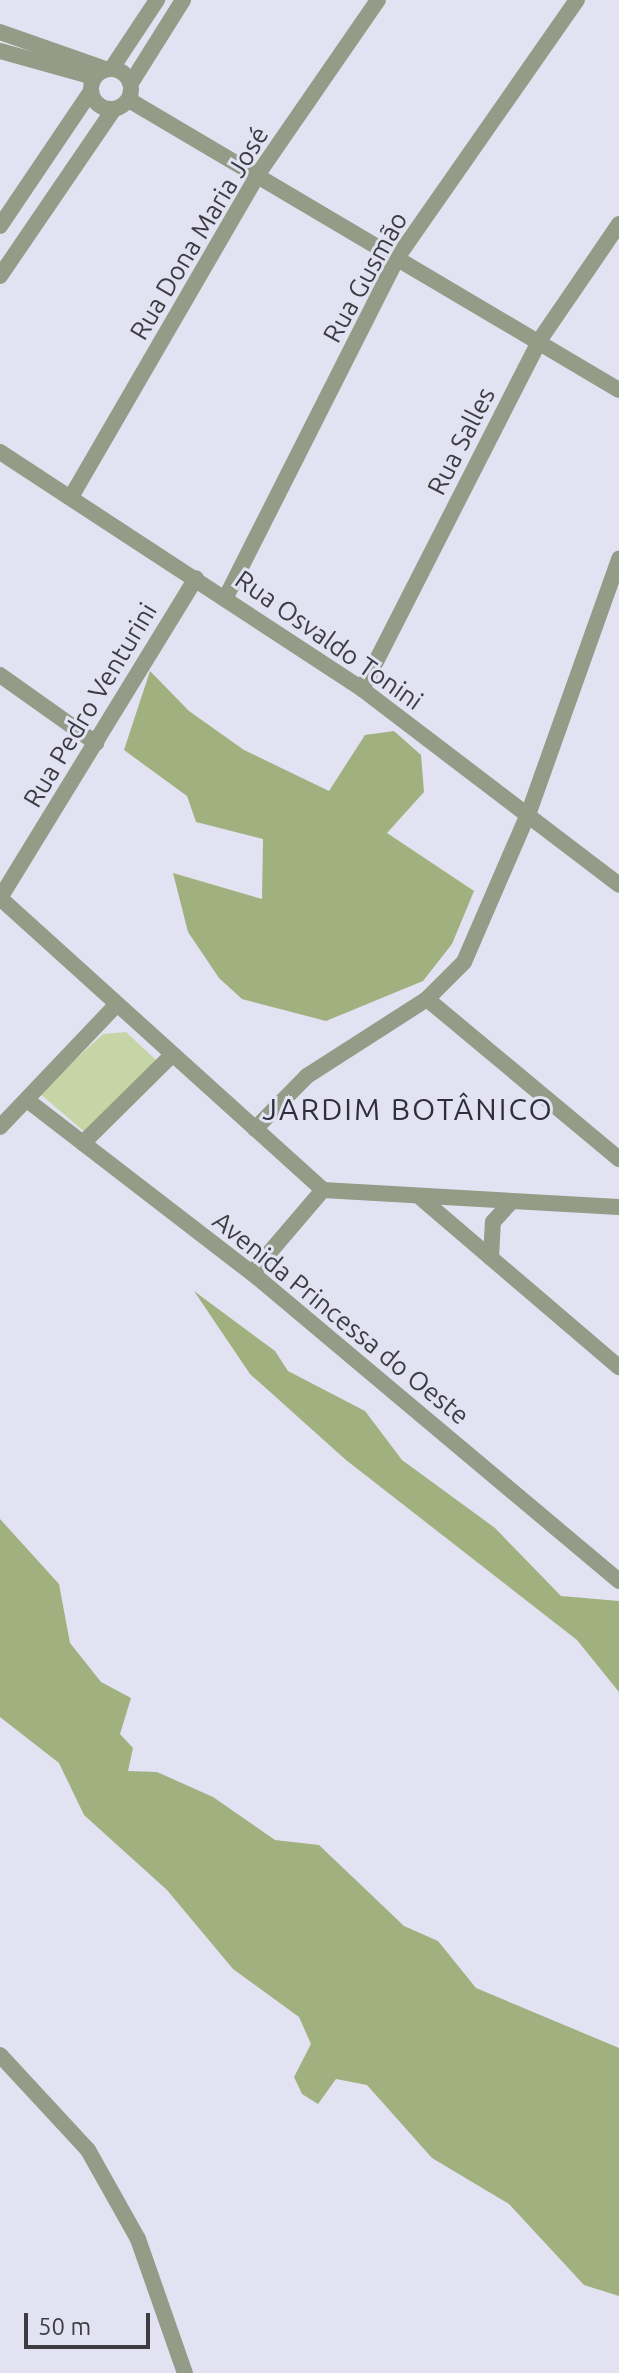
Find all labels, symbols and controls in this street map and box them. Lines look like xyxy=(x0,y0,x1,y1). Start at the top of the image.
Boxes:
street label: Rua Dona Maria José xyxy=(123,121,275,345)
street label: Rua Gusmão xyxy=(316,206,414,348)
street label: Rua Salles xyxy=(421,382,501,500)
street label: Rua Osvaldo Tonini xyxy=(229,564,429,716)
street label: Rua Pedro Venturini xyxy=(17,597,163,813)
district label: JARDIM BOTÂNICO xyxy=(262,1091,554,1127)
street label: Avenida Princessa do Oeste xyxy=(207,1205,475,1431)
scale bar xyxy=(28,2297,154,2347)
text: 50 m xyxy=(38,2313,91,2340)

